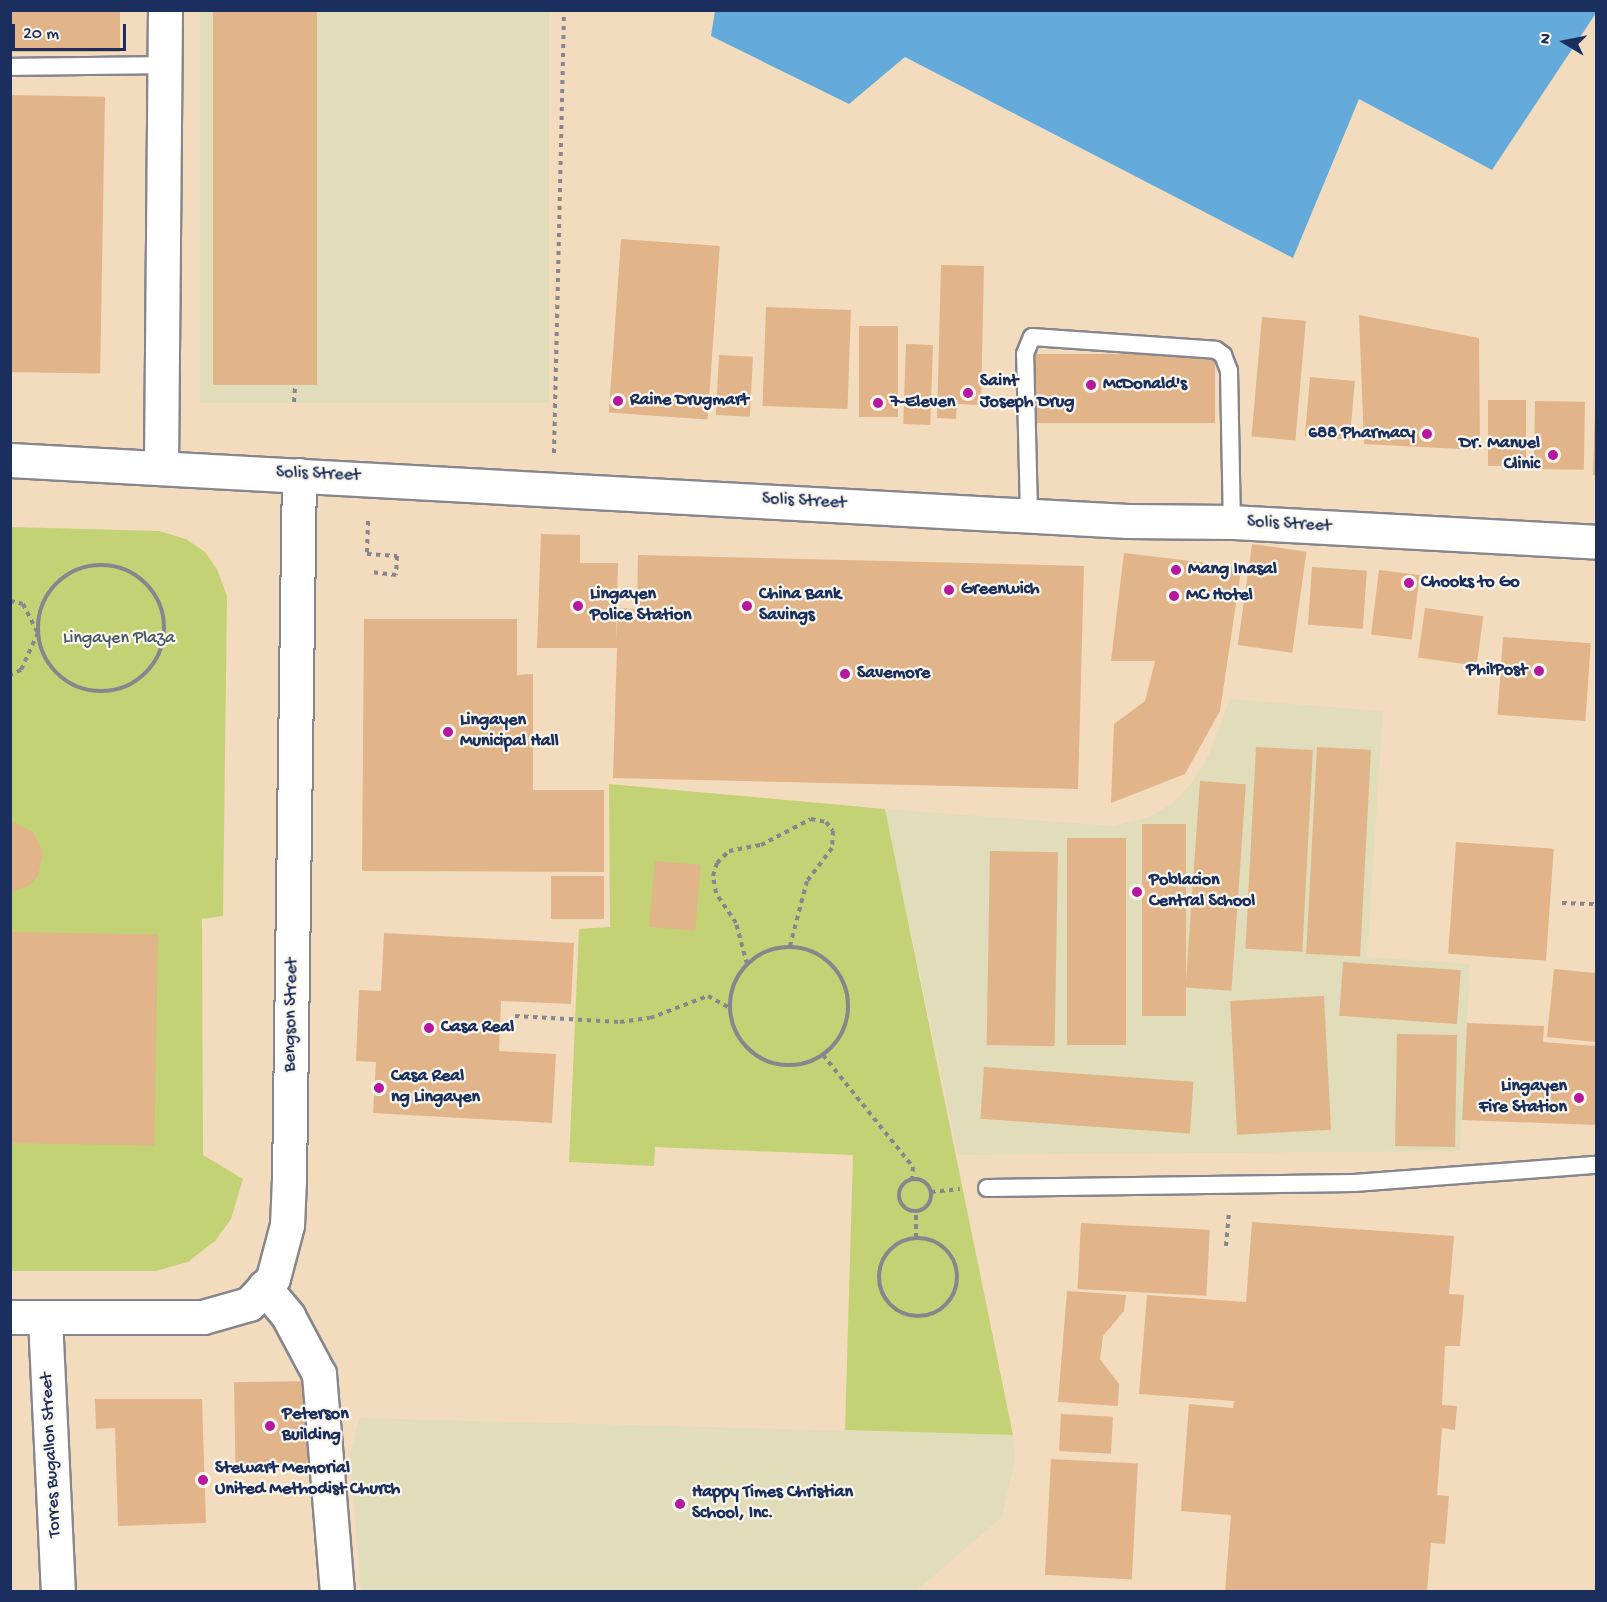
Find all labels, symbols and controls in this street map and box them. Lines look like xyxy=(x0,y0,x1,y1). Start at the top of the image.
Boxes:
scale bar xyxy=(15,12,129,50)
north arrow xyxy=(1535,12,1595,72)
text: 20 m xyxy=(23,24,59,45)
text: N xyxy=(1537,32,1557,46)
place label: Saint Joseph Drug xyxy=(980,372,1074,415)
place label: McDonald's xyxy=(1103,374,1187,396)
marker: McDonald's xyxy=(1084,378,1098,392)
marker: Saint Joseph Drug xyxy=(961,386,975,400)
place label: Raine Drugmart xyxy=(630,390,749,412)
place label: 7-Eleven xyxy=(890,392,955,414)
marker: Raine Drugmart xyxy=(611,394,625,408)
marker: 7-Eleven xyxy=(871,396,885,410)
place label: 688 Pharmacy xyxy=(1308,423,1415,445)
marker: 688 Pharmacy xyxy=(1420,427,1434,441)
place label: Dr. Manuel Clinic xyxy=(1459,434,1540,476)
marker: Dr. Manuel Clinic xyxy=(1544,446,1562,464)
street label: Solis Street xyxy=(275,463,361,487)
street label: Solis Street xyxy=(761,489,847,515)
street label: Solis Street xyxy=(1246,512,1332,538)
place label: Mang Inasal xyxy=(1188,559,1277,581)
marker: Mang Inasal xyxy=(1169,563,1183,577)
place label: Chooks to Go xyxy=(1421,572,1520,594)
marker: Chooks to Go xyxy=(1402,576,1416,590)
place label: Greenwich xyxy=(961,579,1039,601)
marker: Greenwich xyxy=(942,583,956,597)
place label: Lingayen Police Station xyxy=(590,585,692,628)
place label: China Bank Savings xyxy=(759,585,841,628)
place label: MC Hotel xyxy=(1186,585,1253,607)
marker: MC Hotel xyxy=(1167,589,1181,603)
marker: Lingayen Police Station xyxy=(571,599,585,613)
marker: China Bank Savings xyxy=(740,599,754,613)
park label: Lingayen Plaza xyxy=(63,628,175,650)
place label: PhilPost xyxy=(1466,660,1527,682)
place label: Savemore xyxy=(857,663,930,685)
marker: PhilPost xyxy=(1532,664,1546,678)
marker: Savemore xyxy=(838,667,852,681)
place label: Lingayen Municipal Hall xyxy=(460,711,559,754)
marker: Lingayen Municipal Hall xyxy=(441,725,455,739)
place label: Poblacion Central School xyxy=(1149,871,1255,914)
marker: Poblacion Central School xyxy=(1130,885,1144,899)
street label: Bengson Street xyxy=(280,958,304,1072)
place label: Casa Real xyxy=(441,1017,514,1039)
marker: Casa Real xyxy=(422,1021,436,1035)
place label: Casa Real ng Lingayen xyxy=(391,1067,480,1110)
place label: Lingayen Fire Station xyxy=(1479,1077,1567,1120)
marker: Casa Real ng Lingayen xyxy=(372,1081,386,1095)
marker: Lingayen Fire Station xyxy=(1572,1091,1586,1105)
street label: Torres Bugallon Street xyxy=(37,1372,67,1538)
place label: Peterson Building xyxy=(282,1405,349,1448)
marker: Peterson Building xyxy=(263,1419,277,1433)
place label: Stewart Memorial United Methodist Church xyxy=(215,1459,400,1502)
marker: Stewart Memorial United Methodist Church xyxy=(196,1473,210,1487)
place label: Happy Times Christian School, Inc. xyxy=(692,1483,853,1526)
marker: Happy Times Christian School, Inc. xyxy=(673,1497,687,1511)

